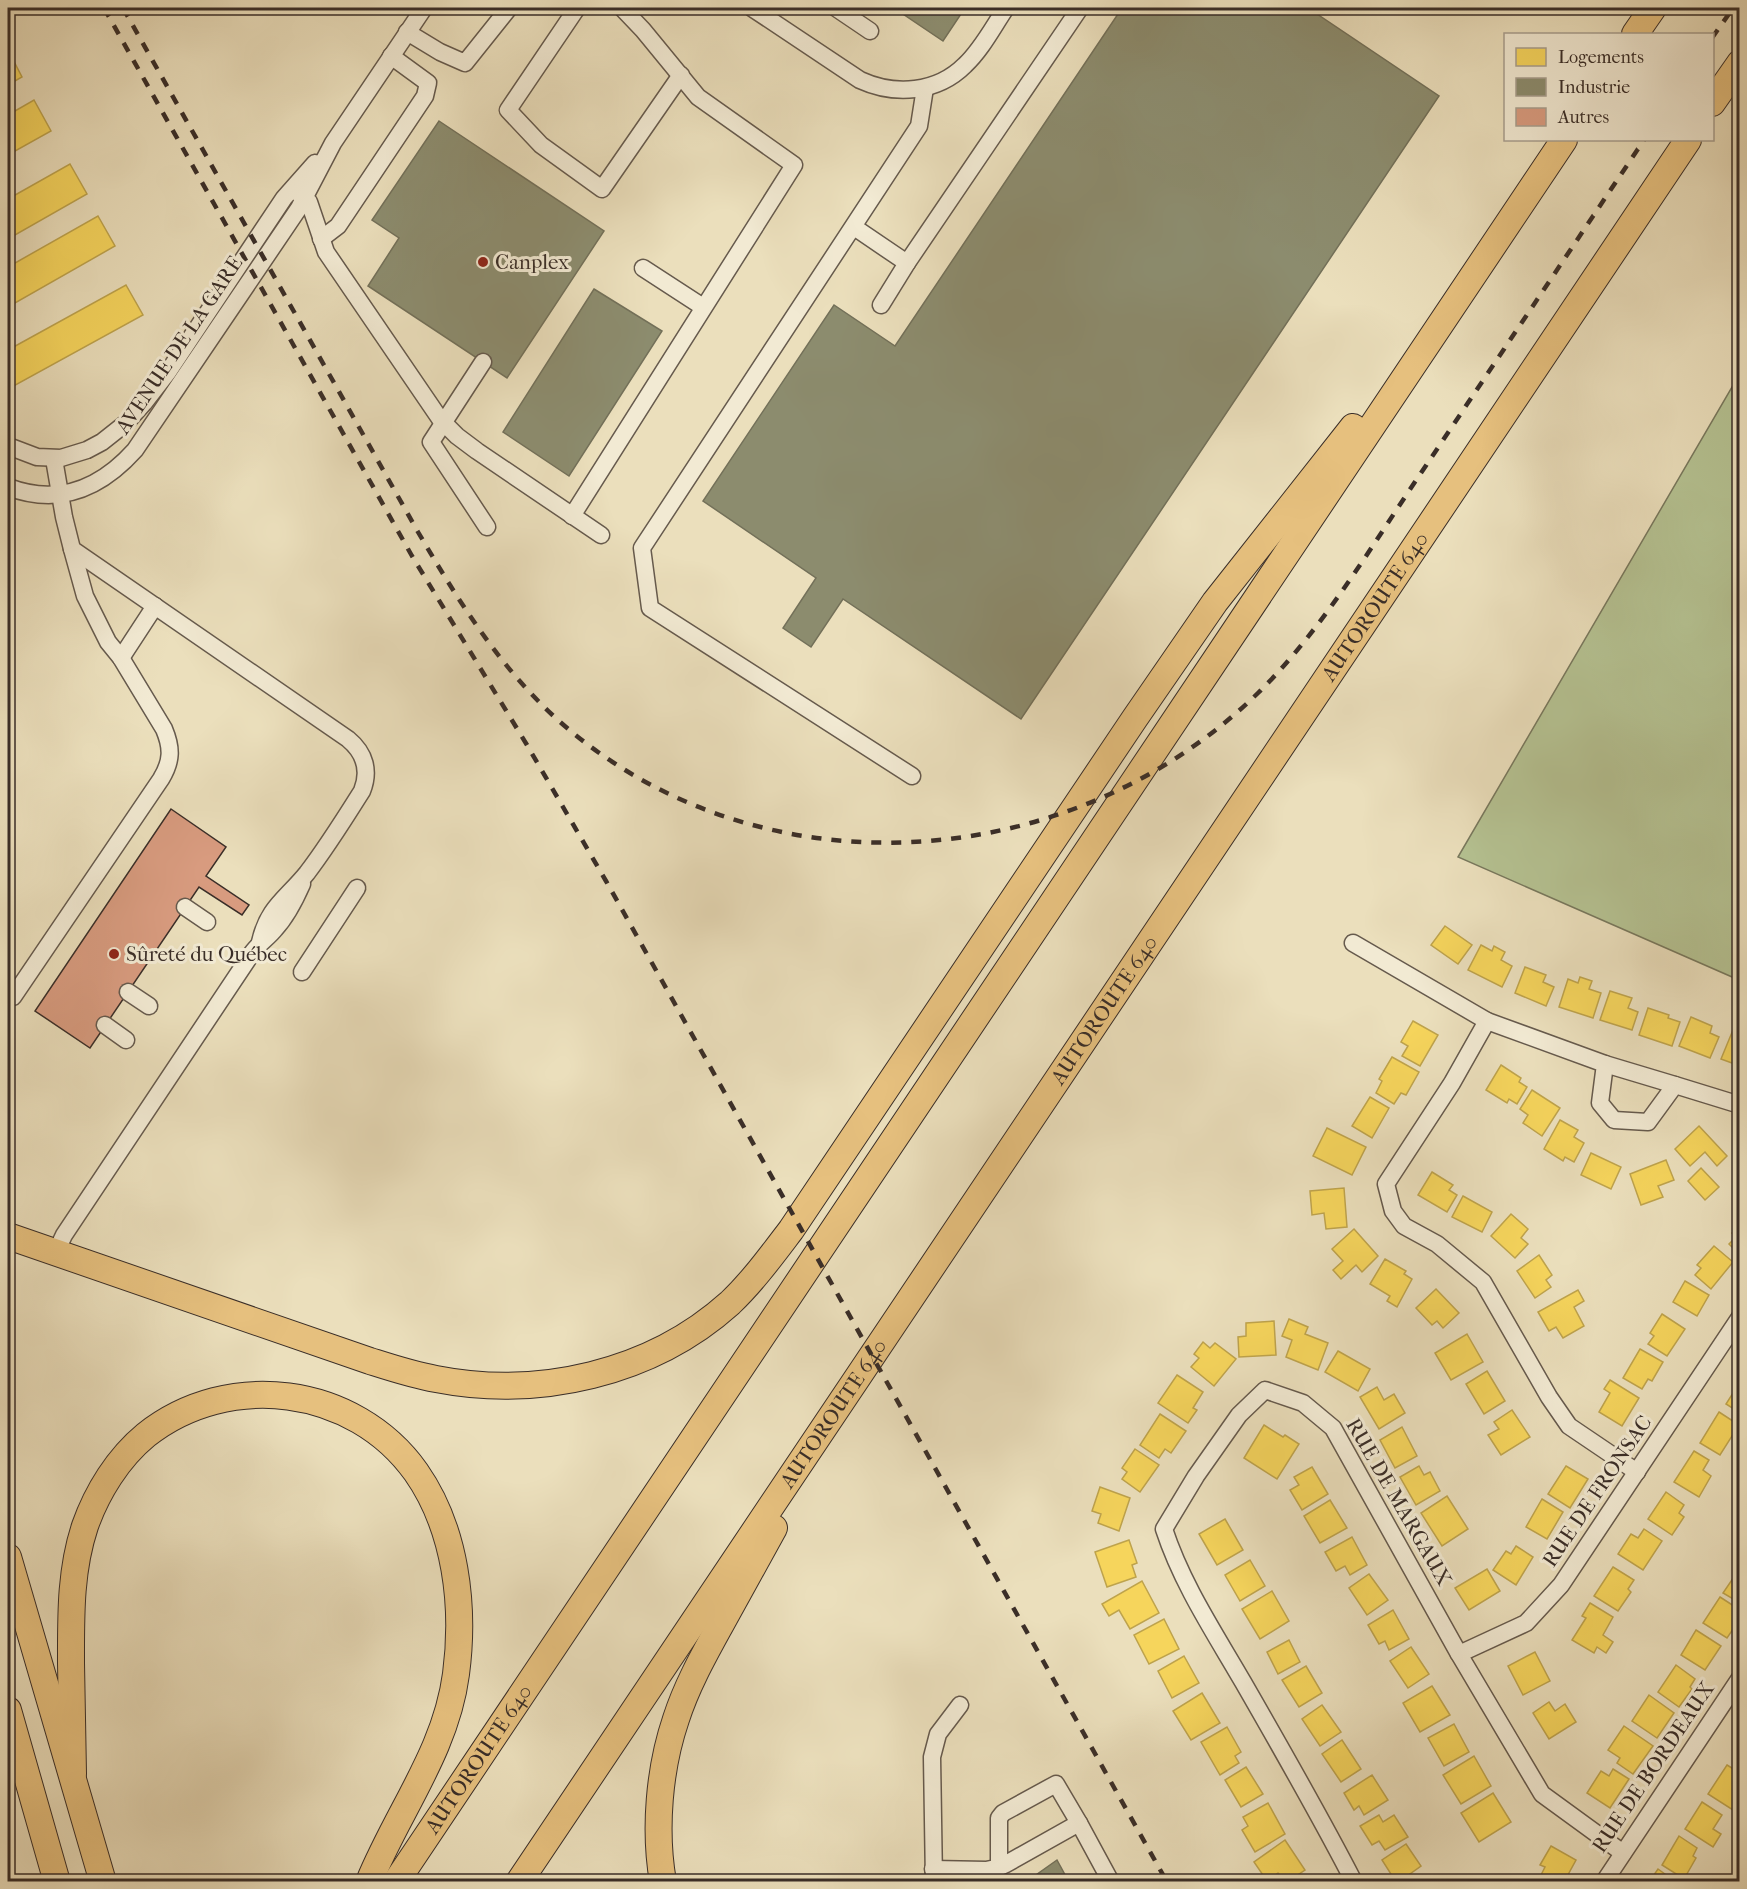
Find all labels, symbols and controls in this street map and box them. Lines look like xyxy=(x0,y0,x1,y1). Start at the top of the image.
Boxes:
legend xyxy=(1504,33,1714,141)
text: Logements xyxy=(1558,47,1644,68)
text: Industrie xyxy=(1558,77,1630,98)
text: Autres xyxy=(1557,107,1609,128)
place label: Canplex xyxy=(495,250,569,274)
street label: AVENUE DE LA GARE xyxy=(110,251,248,439)
marker: Canplex xyxy=(476,255,490,269)
street label: AUTOROUTE 640 xyxy=(1316,528,1433,686)
street label: AUTOROUTE 640 xyxy=(1045,931,1162,1090)
place label: Sûreté du Québec xyxy=(126,942,287,966)
marker: Sûreté du Québec xyxy=(107,947,121,961)
street label: AUTOROUTE 640 xyxy=(774,1335,892,1493)
street label: RUE DE FRONSAC xyxy=(1537,1411,1657,1571)
street label: RUE DE MARGAUX xyxy=(1341,1414,1457,1591)
street label: RUE DE BORDEAUX xyxy=(1587,1677,1719,1857)
street label: AUTOROUTE 640 xyxy=(419,1680,537,1839)

